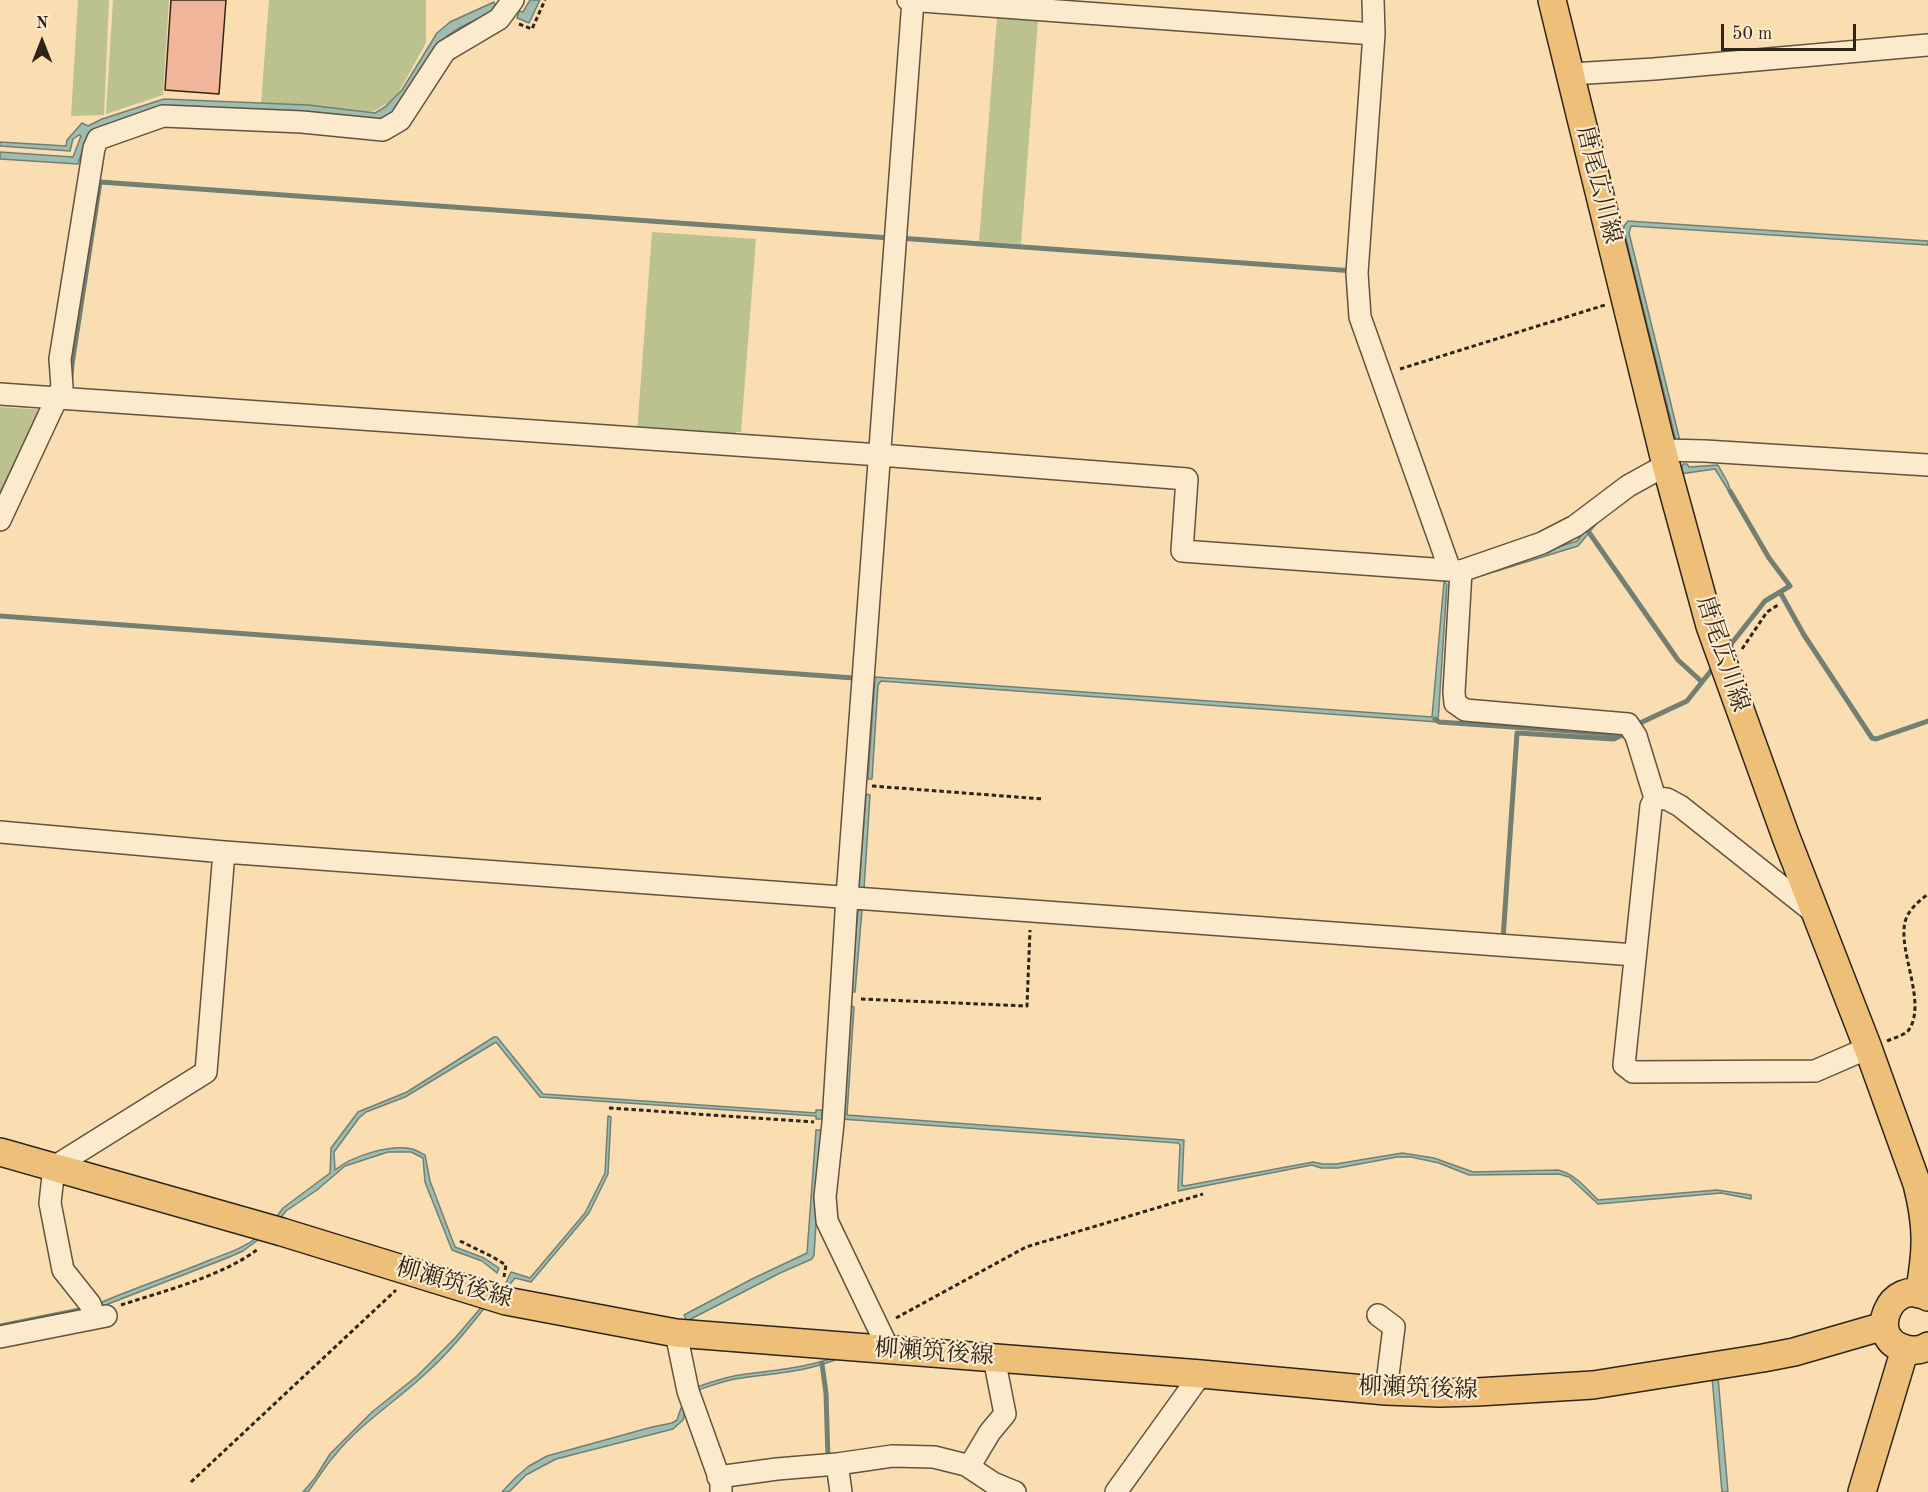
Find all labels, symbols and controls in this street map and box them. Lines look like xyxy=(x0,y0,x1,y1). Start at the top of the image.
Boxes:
north arrow xyxy=(12,12,72,72)
scale bar xyxy=(1724,12,1859,50)
text: N xyxy=(36,16,48,32)
text: 50 m xyxy=(1732,25,1772,43)
street label: 唐尾広川線 xyxy=(1570,123,1626,247)
street label: 唐尾広川線 xyxy=(1690,592,1754,716)
street label: 柳瀬筑後線 xyxy=(392,1254,516,1314)
street label: 柳瀬筑後線 xyxy=(873,1334,995,1372)
street label: 柳瀬筑後線 xyxy=(1358,1373,1478,1405)

